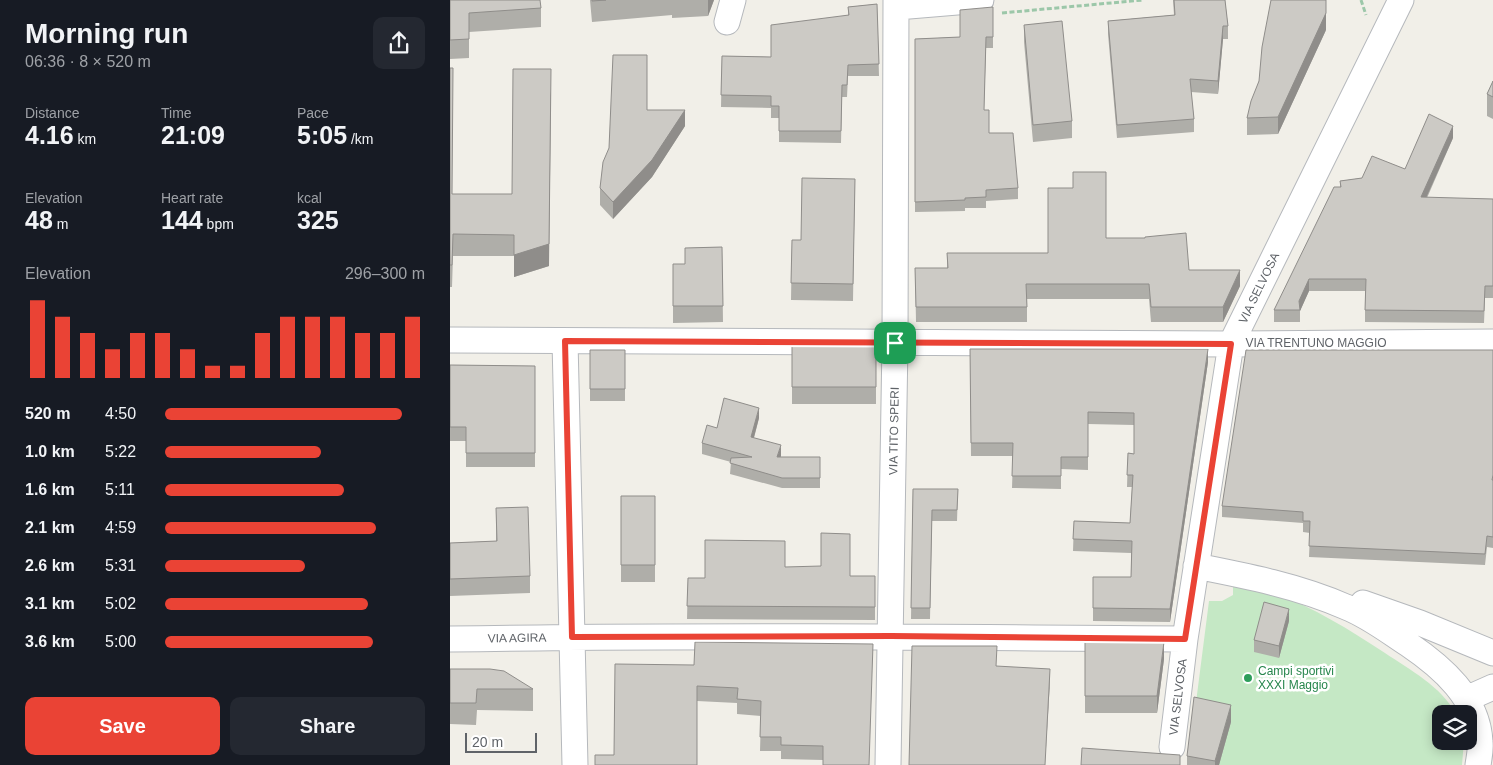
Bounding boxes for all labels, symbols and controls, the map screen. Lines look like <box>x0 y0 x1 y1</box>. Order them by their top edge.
button: share <box>373 17 425 69</box>
text: Morning run <box>25 18 188 49</box>
text: 06:36 · 8 × 520 m <box>25 53 151 70</box>
text: Distance <box>25 105 79 121</box>
text: Time <box>161 105 192 121</box>
text: Pace <box>297 105 329 121</box>
text: 4.16 <box>25 121 74 149</box>
text: 21:09 <box>161 121 225 149</box>
text: 5:05 <box>297 121 347 149</box>
text: km <box>74 131 96 147</box>
text: /km <box>347 131 374 147</box>
text: Elevation <box>25 190 83 206</box>
text: Heart rate <box>161 190 223 206</box>
text: kcal <box>297 190 322 206</box>
text: 48 <box>25 206 53 234</box>
text: 144 <box>161 206 203 234</box>
text: 325 <box>297 206 339 234</box>
text: m <box>53 216 68 232</box>
text: bpm <box>203 216 234 232</box>
street label: VIA SELVOSA <box>1236 250 1282 326</box>
text: Elevation <box>25 265 91 282</box>
text: 296–300 m <box>345 265 425 282</box>
pin <box>874 322 916 364</box>
icon: arrive <box>881 329 909 357</box>
street label: VIA TRENTUNO MAGGIO <box>1245 336 1387 350</box>
street label: VIA TITO SPERI <box>886 387 902 475</box>
text: 520 m <box>25 405 70 422</box>
text: 4:50 <box>105 405 136 422</box>
text: 1.0 km <box>25 443 75 460</box>
text: 5:22 <box>105 443 136 460</box>
text: 1.6 km <box>25 481 75 498</box>
text: 5:11 <box>105 481 135 498</box>
text: 2.1 km <box>25 519 75 536</box>
text: 4:59 <box>105 519 136 536</box>
text: 2.6 km <box>25 557 75 574</box>
text: 5:31 <box>105 557 136 574</box>
text: 3.1 km <box>25 595 75 612</box>
text: 5:02 <box>105 595 136 612</box>
street label: VIA AGIRA <box>488 630 546 646</box>
text: 3.6 km <box>25 633 75 650</box>
text: 5:00 <box>105 633 136 650</box>
street label: VIA SELVOSA <box>1166 658 1190 736</box>
place label: Campi sportivi XXXI Maggio <box>1258 664 1334 692</box>
marker: Campi sportivi XXXI Maggio <box>1242 672 1254 684</box>
button: Save <box>25 697 220 755</box>
button: Share <box>230 697 425 755</box>
map controls <box>1432 705 1477 750</box>
button: layers <box>1432 705 1477 750</box>
scale bar <box>465 730 538 753</box>
text: 20 m <box>472 734 503 750</box>

